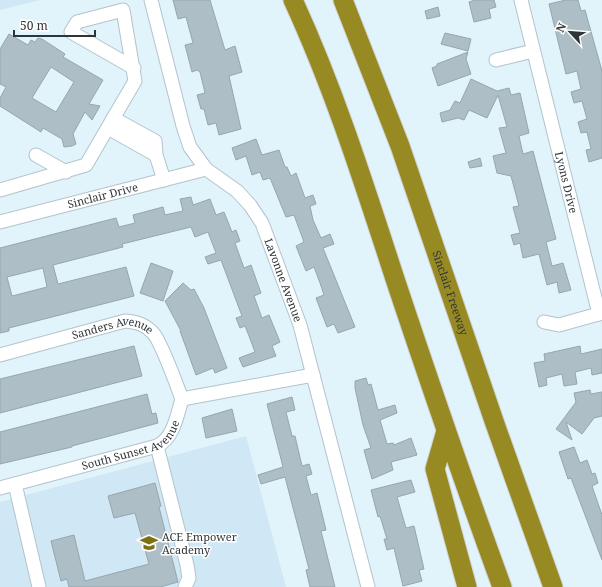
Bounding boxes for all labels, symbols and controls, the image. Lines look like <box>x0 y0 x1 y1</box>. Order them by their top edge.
scale bar <box>14 12 95 38</box>
north arrow <box>550 12 590 52</box>
text: 50 m <box>20 17 48 34</box>
text: N <box>552 20 569 35</box>
street label: Lyons Drive <box>552 150 582 215</box>
street label: Sinclair Drive <box>66 179 139 211</box>
street label: Lavonne Avenue <box>261 236 306 324</box>
street label: Sinclair Freeway <box>429 248 472 338</box>
street label: Sanders Avenue <box>70 313 157 342</box>
street label: South Sunset Avenue <box>80 418 182 473</box>
place label: ACE Empower Academy <box>162 529 238 557</box>
school or university icon: ACE Empower Academy <box>139 533 159 553</box>

